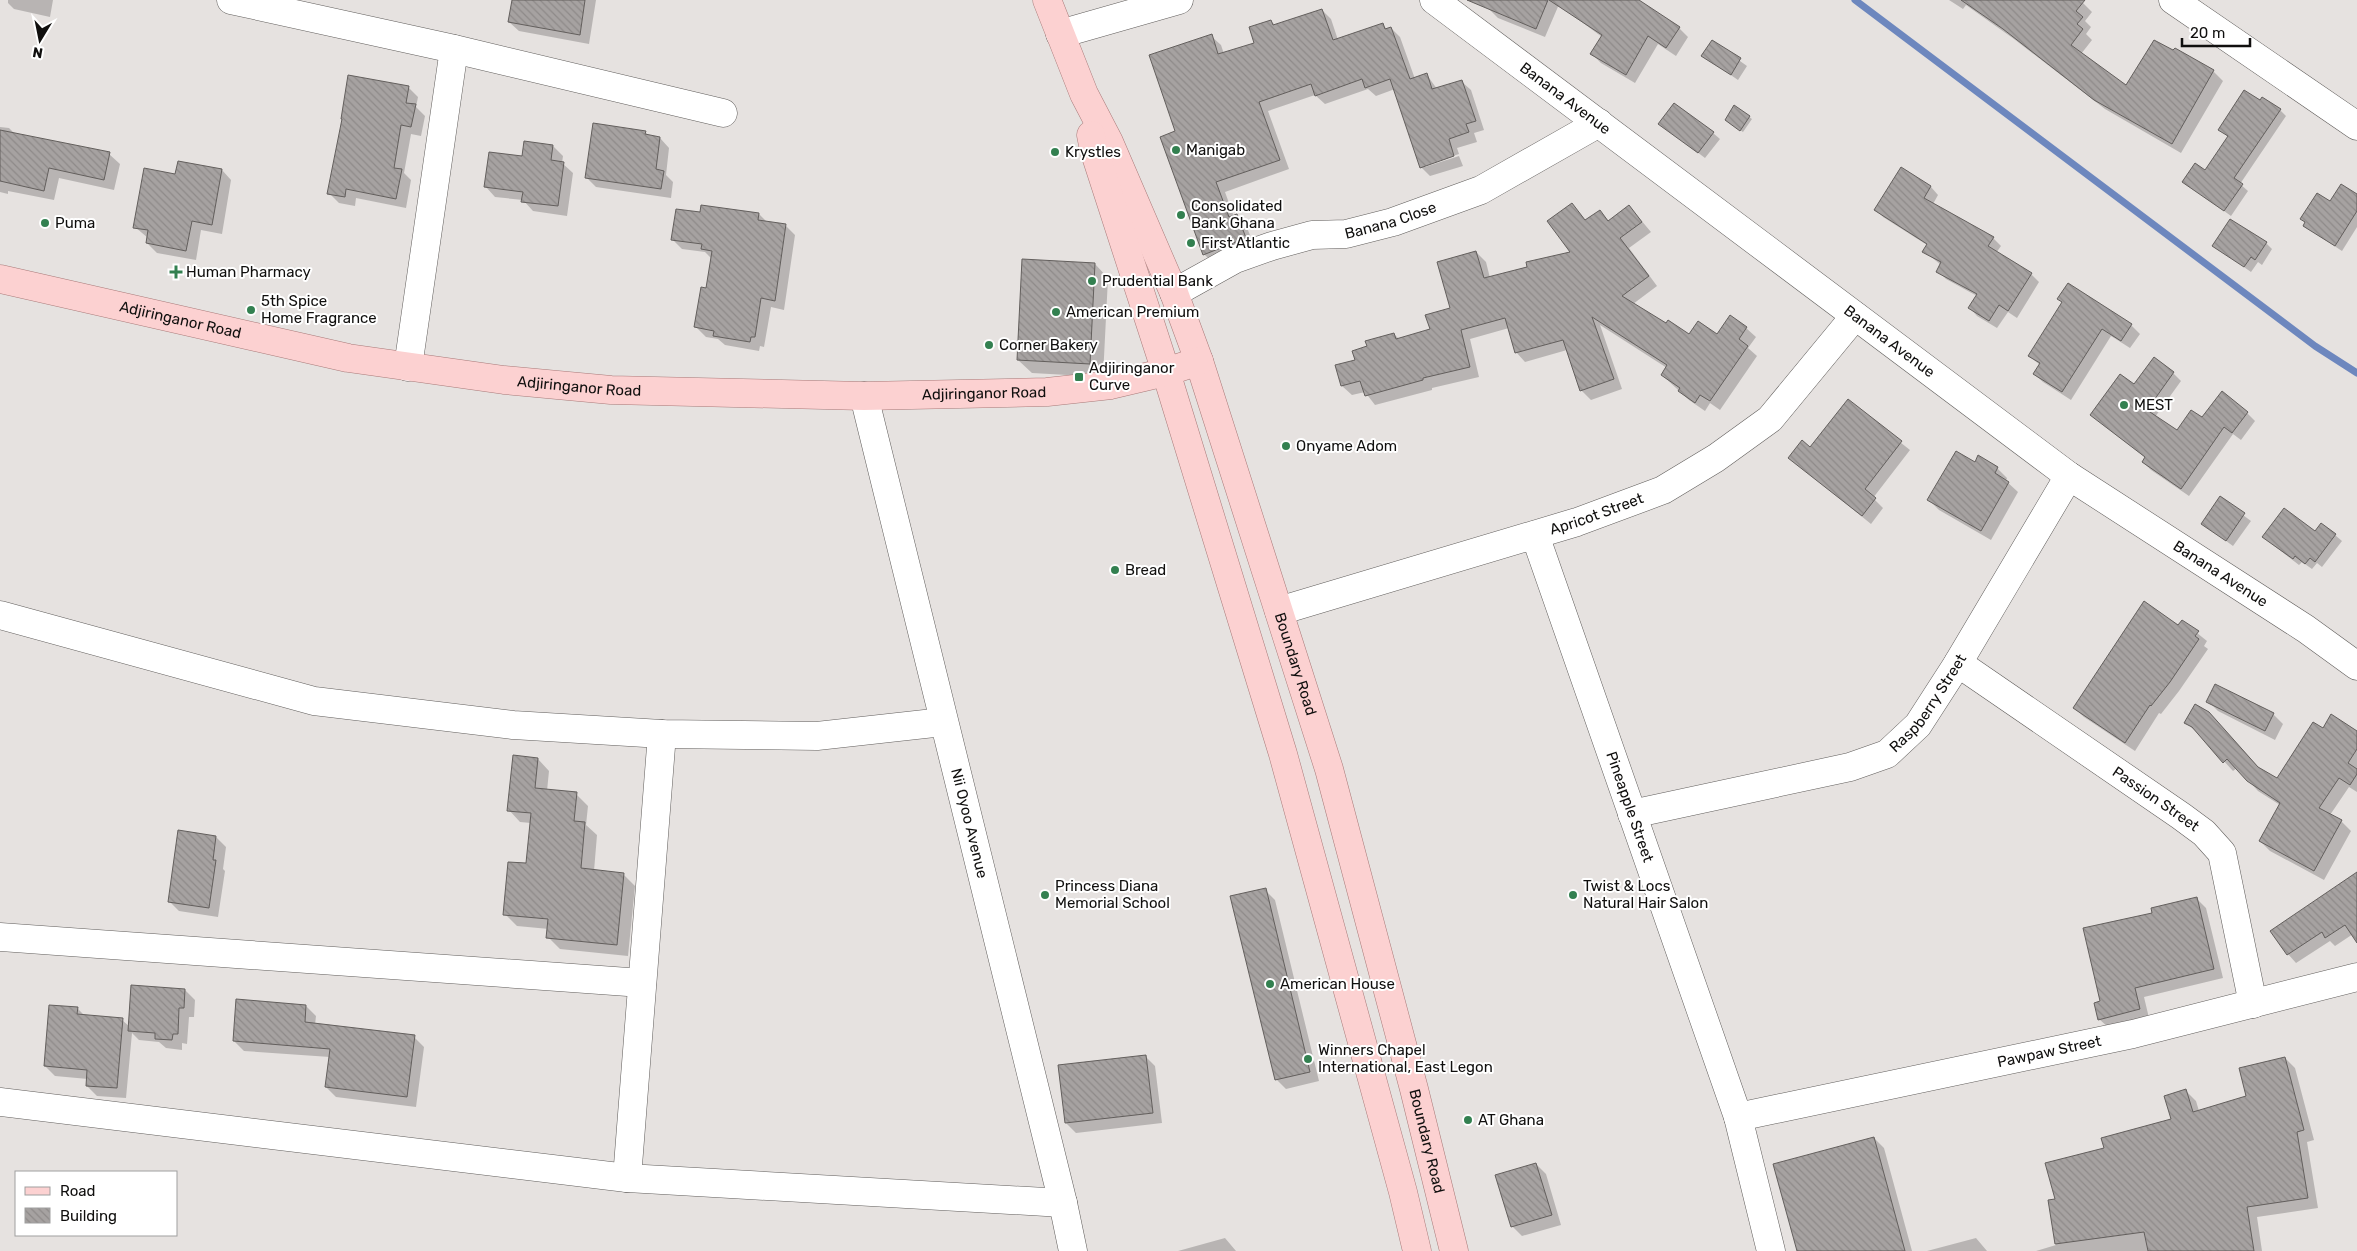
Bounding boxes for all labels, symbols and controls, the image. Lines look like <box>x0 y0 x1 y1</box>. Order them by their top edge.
north arrow <box>15 15 65 65</box>
scale bar <box>2182 15 2250 47</box>
text: 20 m <box>2190 24 2225 42</box>
text: N <box>31 43 44 62</box>
street label: Banana Avenue <box>1516 58 1614 138</box>
place label: Manigab <box>1186 141 1245 159</box>
place label: Krystles <box>1065 143 1121 161</box>
marker: Manigab <box>1170 144 1182 156</box>
marker: Krystles <box>1049 146 1061 158</box>
place label: Consolidated Bank Ghana <box>1191 197 1283 232</box>
street label: Banana Close <box>1343 198 1439 243</box>
marker: Consolidated Bank Ghana <box>1175 209 1187 221</box>
place label: Puma <box>55 214 95 232</box>
marker: Puma <box>39 217 51 229</box>
place label: First Atlantic <box>1201 234 1290 252</box>
marker: First Atlantic <box>1185 237 1197 249</box>
place label: Human Pharmacy <box>186 263 311 281</box>
marker: Human Pharmacy <box>170 266 182 278</box>
place label: Prudential Bank <box>1102 272 1213 290</box>
marker: Prudential Bank <box>1086 275 1098 287</box>
place label: 5th Spice Home Fragrance <box>261 292 377 327</box>
street label: Adjiringanor Road <box>118 297 243 343</box>
street label: Banana Avenue <box>1840 301 1938 381</box>
place label: American Premium <box>1066 303 1199 321</box>
marker: 5th Spice Home Fragrance <box>245 304 257 316</box>
marker: American Premium <box>1050 306 1062 318</box>
place label: Corner Bakery <box>999 336 1098 354</box>
marker: Corner Bakery <box>983 339 995 351</box>
place label: Adjiringanor Curve <box>1089 359 1175 394</box>
marker: Adjiringanor Curve <box>1073 371 1085 383</box>
street label: Adjiringanor Road <box>517 372 642 400</box>
street label: Adjiringanor Road <box>922 383 1046 404</box>
place label: MEST <box>2134 396 2173 414</box>
marker: MEST <box>2118 399 2130 411</box>
place label: Onyame Adom <box>1296 437 1397 455</box>
marker: Onyame Adom <box>1280 440 1292 452</box>
street label: Apricot Street <box>1548 489 1646 539</box>
street label: Banana Avenue <box>2170 537 2271 611</box>
place label: Bread <box>1125 561 1166 579</box>
marker: Bread <box>1109 564 1121 576</box>
street label: Boundary Road <box>1271 610 1320 718</box>
street label: Raspberry Street <box>1886 651 1970 756</box>
street label: Pineapple Street <box>1602 749 1658 865</box>
street label: Passion Street <box>2109 763 2203 835</box>
street label: Nii Oyoo Avenue <box>947 766 992 880</box>
place label: Princess Diana Memorial School <box>1055 877 1170 912</box>
place label: Twist & Locs Natural Hair Salon <box>1583 877 1708 912</box>
marker: Princess Diana Memorial School <box>1039 889 1051 901</box>
marker: Twist & Locs Natural Hair Salon <box>1567 889 1579 901</box>
place label: American House <box>1280 975 1395 993</box>
marker: American House <box>1264 978 1276 990</box>
street label: Pawpaw Street <box>1996 1032 2103 1071</box>
place label: Winners Chapel International, East Legon <box>1318 1041 1493 1076</box>
marker: Winners Chapel International, East Legon <box>1302 1053 1314 1065</box>
street label: Boundary Road <box>1405 1087 1448 1195</box>
place label: AT Ghana <box>1478 1111 1544 1129</box>
marker: AT Ghana <box>1462 1114 1474 1126</box>
legend <box>15 1171 178 1236</box>
text: Road <box>60 1182 96 1200</box>
text: Building <box>60 1207 117 1225</box>

